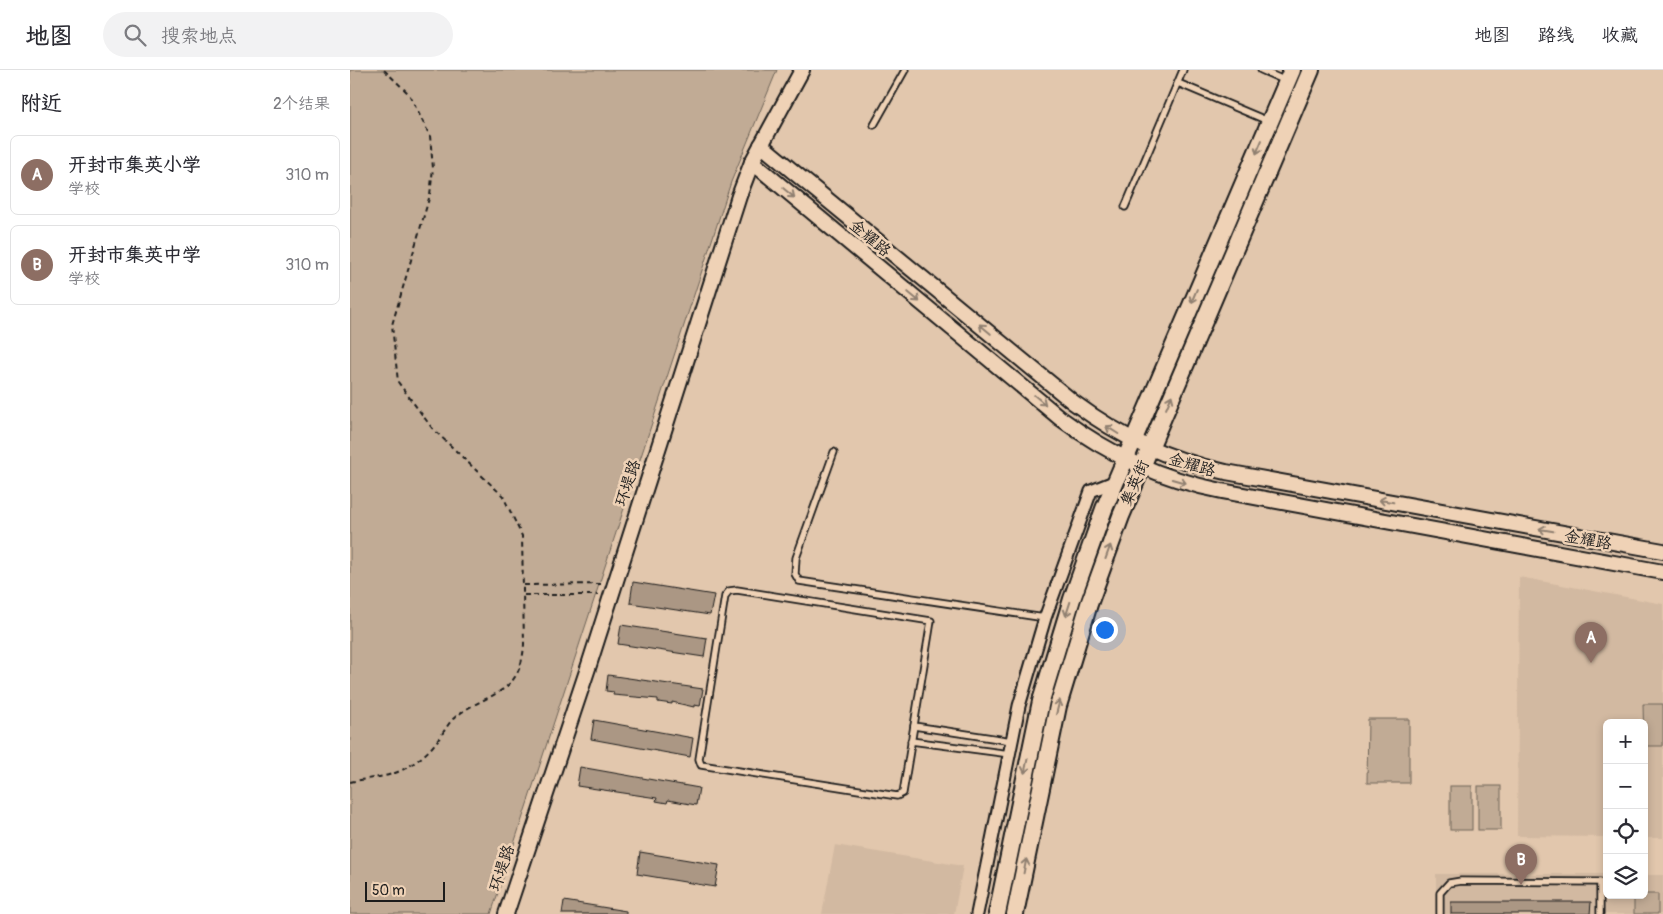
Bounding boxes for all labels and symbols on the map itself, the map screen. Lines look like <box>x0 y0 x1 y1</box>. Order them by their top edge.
one-way arrow <box>1254 139 1263 154</box>
one-way arrow <box>782 188 795 199</box>
street label: 金耀路 <box>845 215 895 261</box>
one-way arrow <box>1189 288 1199 303</box>
one-way arrow <box>908 291 921 302</box>
one-way arrow <box>978 324 991 335</box>
one-way arrow <box>1033 395 1046 406</box>
one-way arrow <box>1165 395 1174 410</box>
one-way arrow <box>1106 424 1120 434</box>
street label: 金耀路 <box>1166 449 1218 481</box>
street label: 环堤路 <box>611 457 645 509</box>
street label: 集英街 <box>1116 457 1154 509</box>
one-way arrow <box>1171 476 1187 486</box>
one-way arrow <box>1379 496 1395 506</box>
one-way arrow <box>1539 525 1555 535</box>
street label: 金耀路 <box>1563 526 1613 554</box>
one-way arrow <box>1104 545 1113 561</box>
one-way arrow <box>1063 601 1073 617</box>
your location <box>1092 617 1118 643</box>
pin: A <box>1575 622 1607 663</box>
one-way arrow <box>1054 700 1063 716</box>
one-way arrow <box>1021 758 1031 774</box>
street label: 环堤路 <box>485 842 519 894</box>
pin: B <box>1505 844 1537 885</box>
one-way arrow <box>1020 859 1030 875</box>
scale bar <box>365 879 445 902</box>

